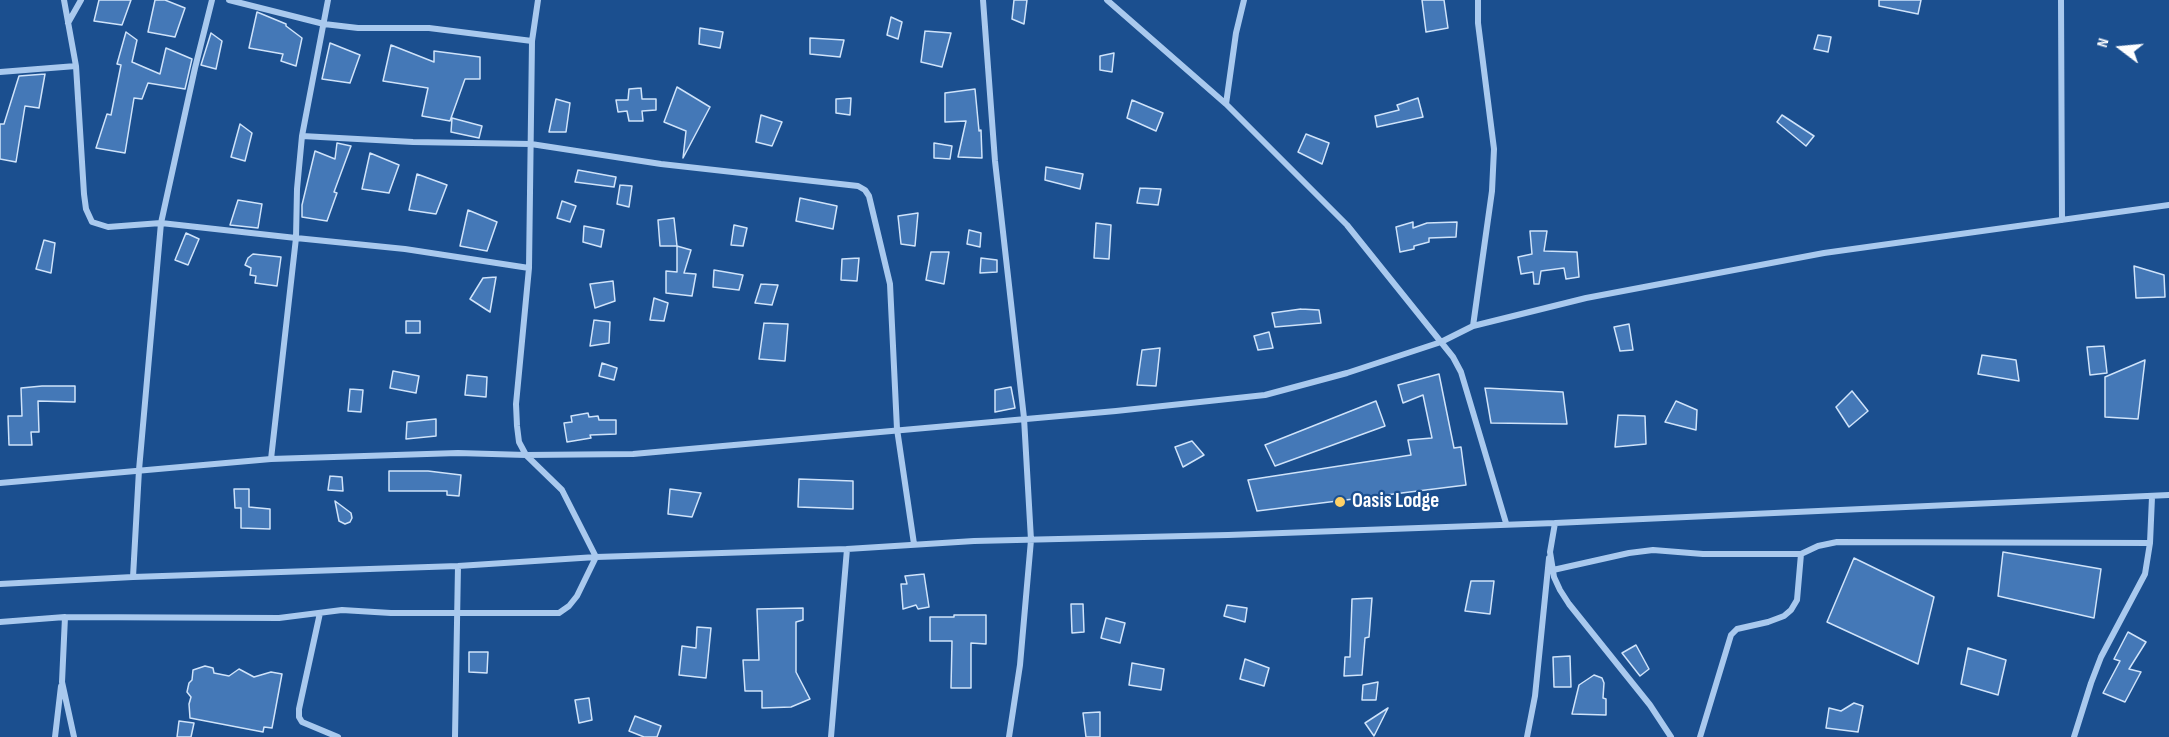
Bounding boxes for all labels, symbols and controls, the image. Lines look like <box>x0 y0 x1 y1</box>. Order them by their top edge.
north arrow <box>2091 18 2151 78</box>
text: N <box>2093 36 2114 50</box>
place label: Oasis Lodge <box>1352 489 1439 515</box>
marker: Oasis Lodge <box>1333 495 1347 509</box>

